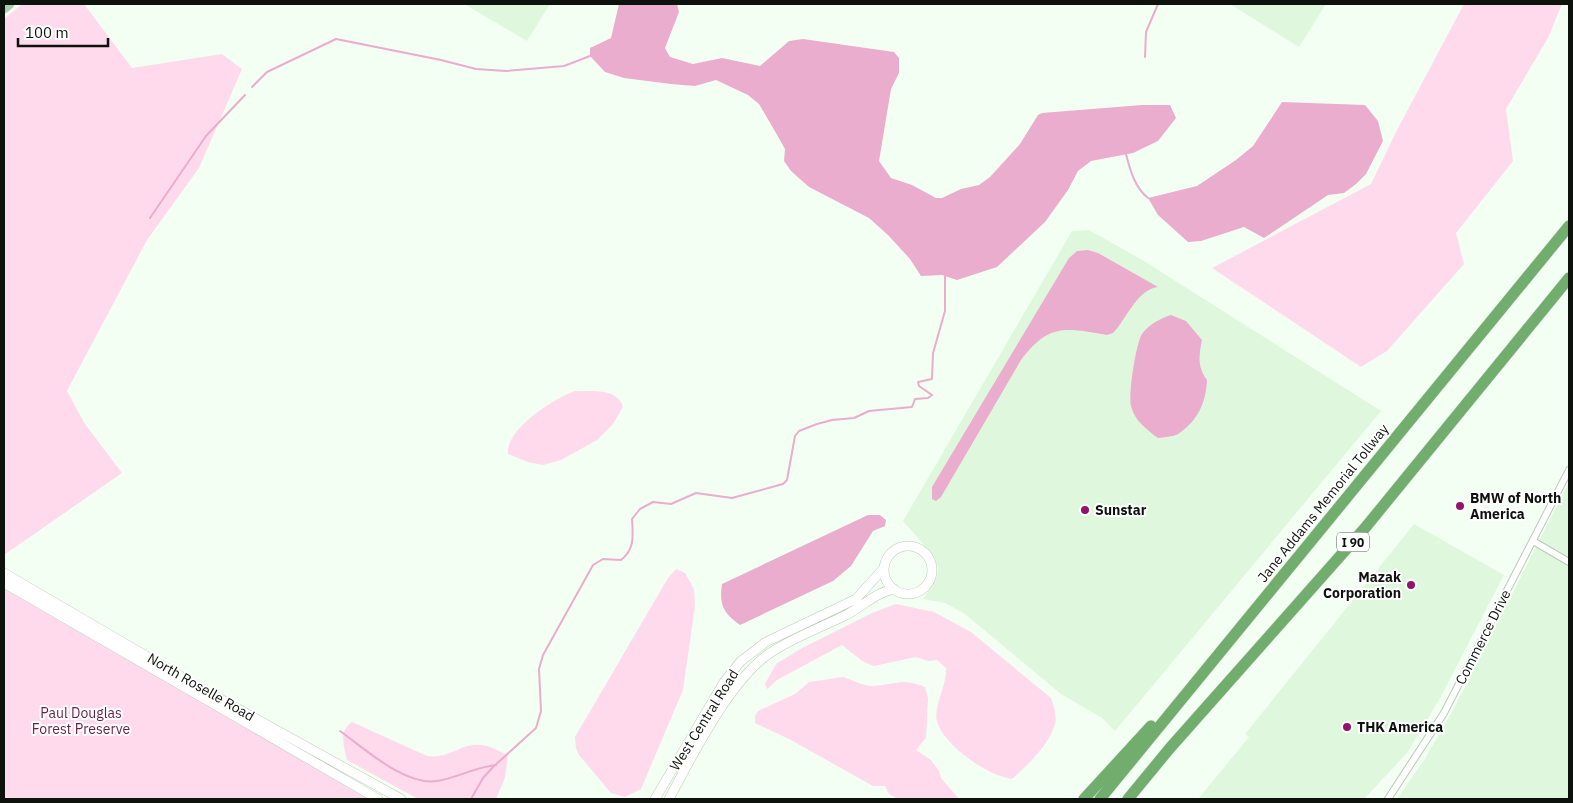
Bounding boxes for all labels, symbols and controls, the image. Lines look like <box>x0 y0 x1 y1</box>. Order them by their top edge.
scale bar <box>18 15 108 47</box>
text: 100 m <box>25 23 69 42</box>
street label: Jane Addams Memorial Tollway <box>1254 420 1392 586</box>
place label: BMW of North America <box>1470 489 1561 523</box>
marker: BMW of North America <box>1454 500 1466 512</box>
place label: Sunstar <box>1095 501 1147 519</box>
marker: Sunstar <box>1079 504 1091 516</box>
road number: I 90 <box>1337 532 1369 552</box>
place label: Mazak Corporation <box>1323 568 1402 602</box>
marker: Mazak Corporation <box>1405 579 1417 591</box>
street label: Commerce Drive <box>1451 586 1515 688</box>
street label: North Roselle Road <box>144 649 258 725</box>
street label: West Central Road <box>666 666 742 774</box>
park label: Paul Douglas Forest Preserve <box>32 704 130 738</box>
place label: THK America <box>1357 718 1443 736</box>
marker: THK America <box>1341 721 1353 733</box>

